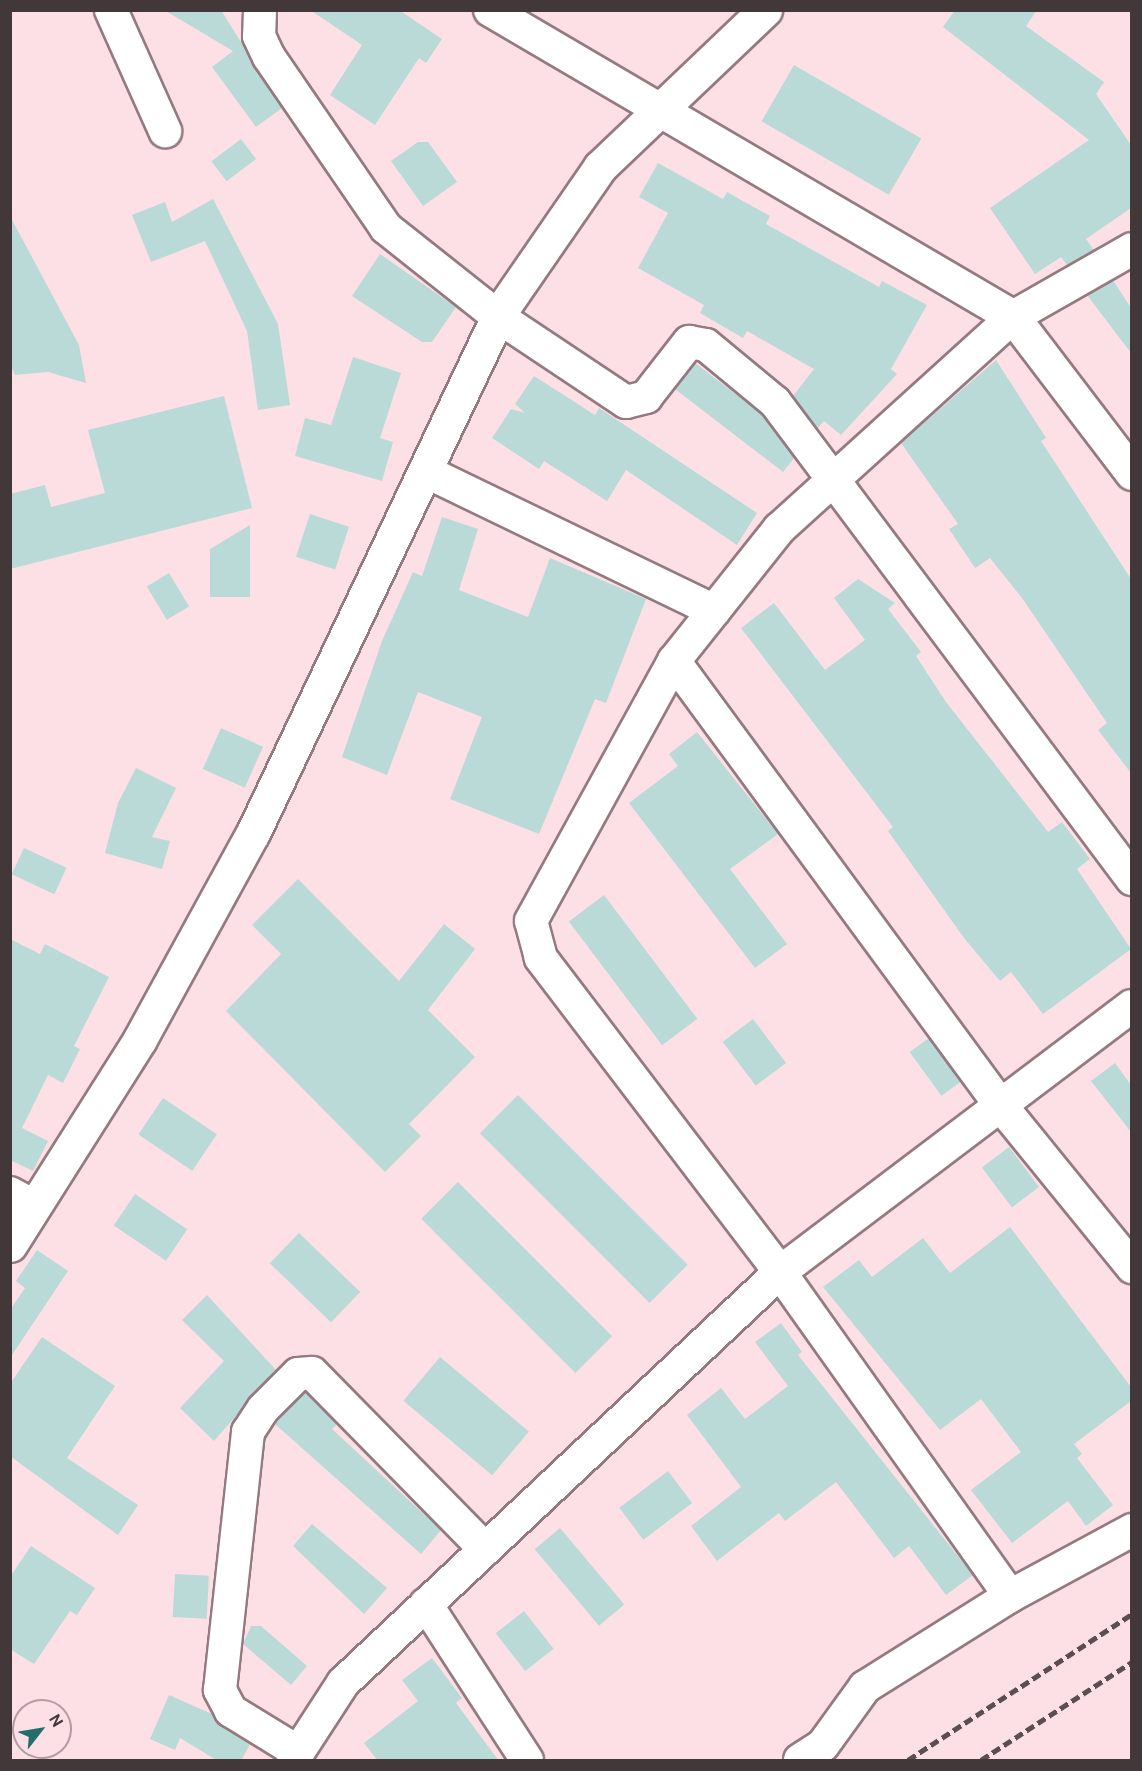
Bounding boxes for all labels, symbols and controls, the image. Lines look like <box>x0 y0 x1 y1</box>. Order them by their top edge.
north arrow <box>12 1699 72 1759</box>
text: N <box>45 1711 67 1730</box>

